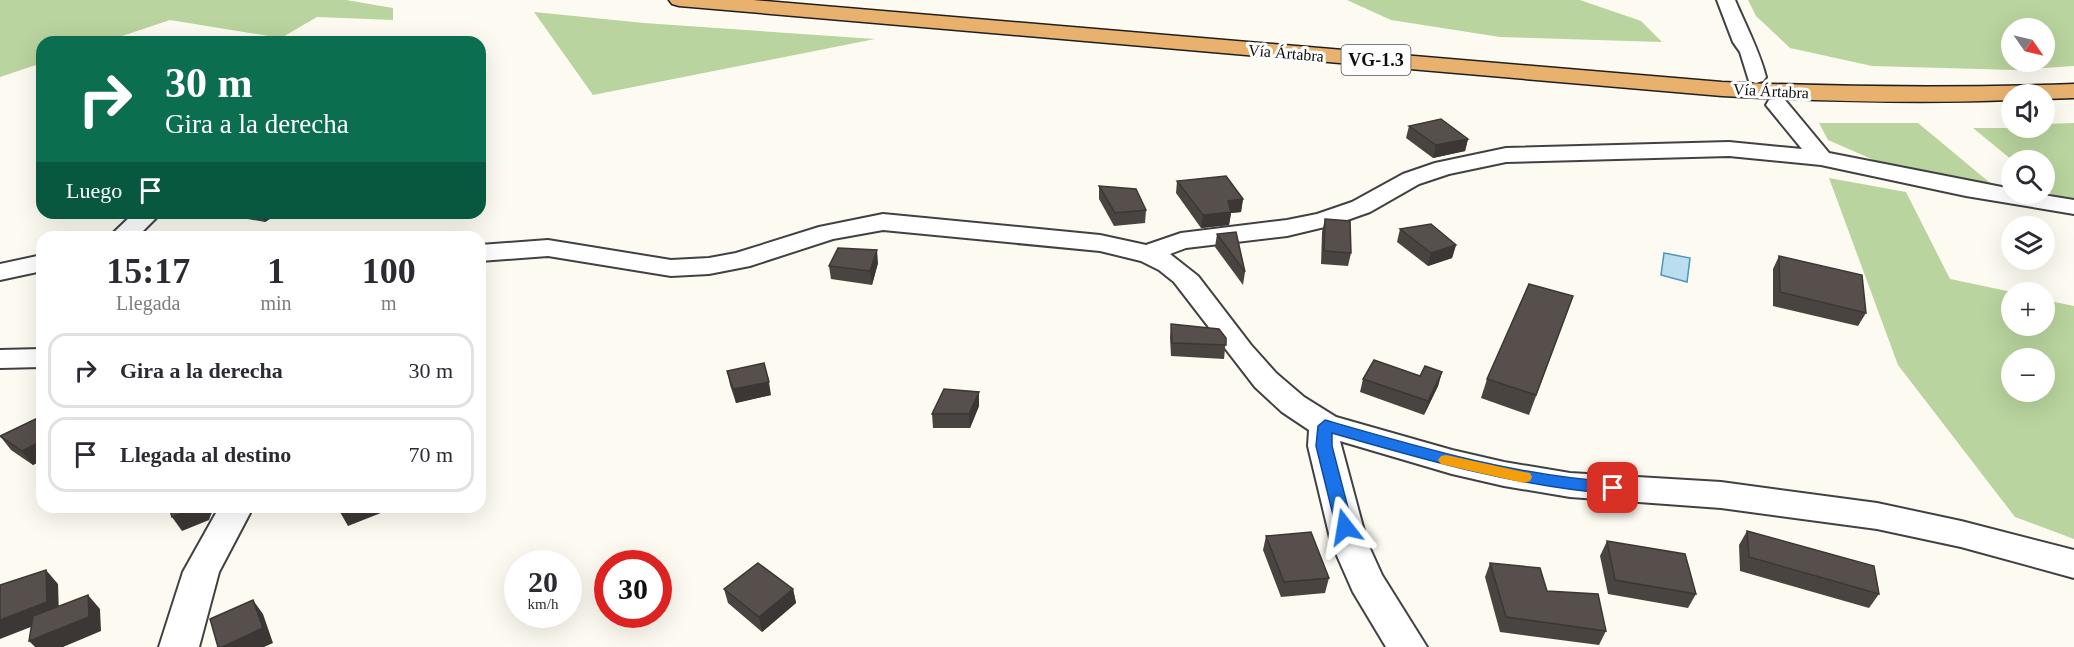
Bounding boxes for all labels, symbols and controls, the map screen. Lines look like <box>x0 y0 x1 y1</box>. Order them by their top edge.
north arrow <box>2001 18 2055 72</box>
map controls <box>2001 18 2055 402</box>
street label: Vía Ártabra <box>1247 40 1325 65</box>
road number: VG-1.3 <box>1342 45 1410 75</box>
icon: right <box>66 60 144 138</box>
text: 30 m <box>165 60 253 106</box>
street label: Vía Ártabra <box>1733 80 1809 101</box>
button: sound <box>2001 84 2055 138</box>
text: Gira a la derecha <box>165 109 349 139</box>
button: search <box>2001 150 2055 204</box>
icon: arrive <box>134 174 167 207</box>
text: Luego <box>66 178 122 203</box>
button: layers <box>2001 216 2055 270</box>
text: 15:17 <box>106 251 190 291</box>
text: 1 <box>267 251 285 291</box>
text: 100 <box>362 251 416 291</box>
button: + <box>2001 282 2055 336</box>
text: Llegada <box>116 292 180 314</box>
text: min <box>260 292 292 314</box>
text: m <box>381 292 397 314</box>
button: − <box>2001 348 2055 402</box>
icon: right <box>69 354 102 387</box>
text: Gira a la derecha <box>120 358 283 383</box>
text: 30 m <box>408 358 453 383</box>
icon: arrive <box>69 438 102 471</box>
text: Llegada al destino <box>120 442 291 467</box>
text: 70 m <box>408 442 453 467</box>
pin <box>1587 462 1638 513</box>
icon: arrive <box>1596 471 1629 504</box>
position arrow <box>1313 495 1377 559</box>
speed limit sign: 30 <box>594 550 672 628</box>
text: 20 <box>528 565 558 598</box>
text: km/h <box>528 596 558 612</box>

